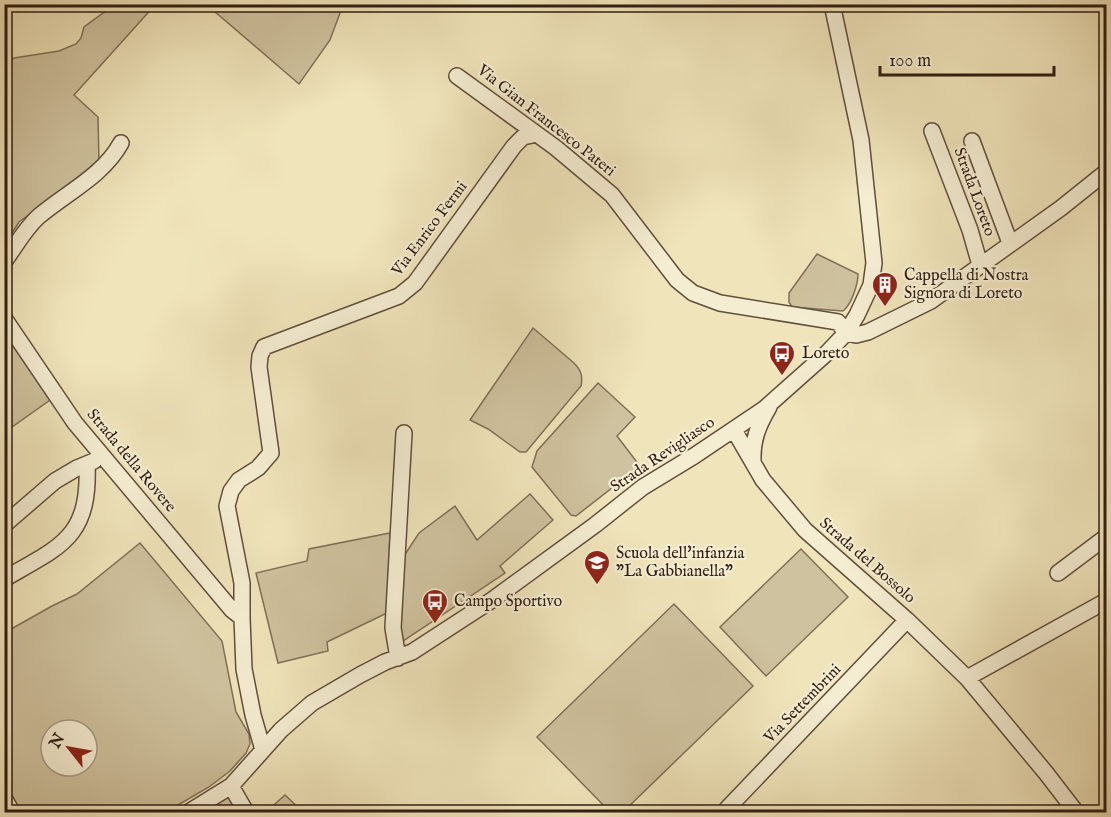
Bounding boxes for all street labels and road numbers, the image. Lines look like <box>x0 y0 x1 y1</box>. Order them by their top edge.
street label: Via Gian Francesco Pateri <box>472 60 619 181</box>
street label: Strada Loreto <box>949 145 999 239</box>
street label: Via Enrico Fermi <box>387 178 472 281</box>
street label: Strada della Rovere <box>82 405 180 517</box>
street label: Strada Revigliasco <box>607 412 719 497</box>
street label: Strada del Bossolo <box>815 514 920 609</box>
street label: Via Settembrini <box>759 660 846 749</box>

